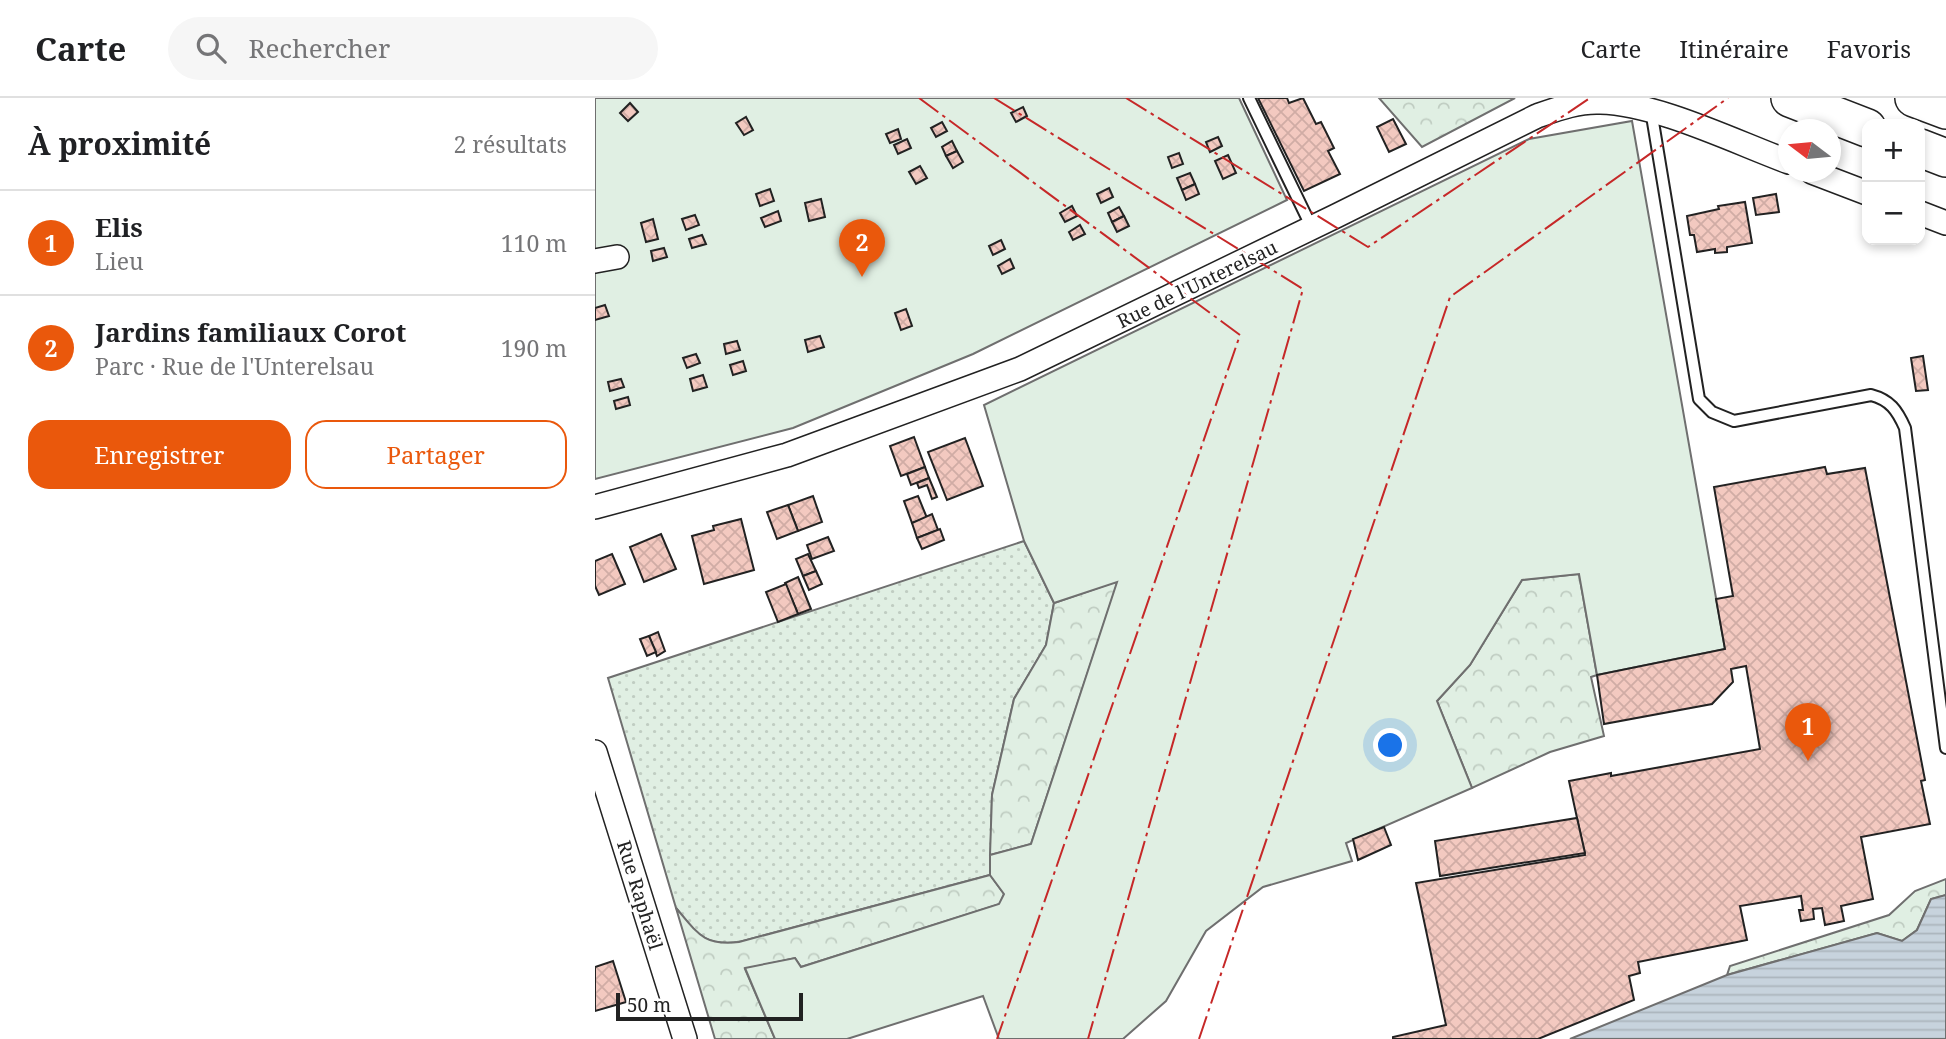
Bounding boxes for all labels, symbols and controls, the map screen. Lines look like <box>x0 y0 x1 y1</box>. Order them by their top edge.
search box <box>168 17 658 80</box>
text: Carte <box>35 26 126 71</box>
icon: search <box>192 29 230 67</box>
text: Rechercher <box>248 30 390 66</box>
text: Carte <box>1580 32 1641 65</box>
text: Itinéraire <box>1679 32 1789 65</box>
text: Favoris <box>1827 32 1911 65</box>
north arrow <box>1778 119 1841 182</box>
map controls <box>1862 119 1925 245</box>
button: + <box>1862 119 1925 182</box>
text: À proximité <box>28 123 211 164</box>
text: 2 résultats <box>453 128 567 160</box>
button: − <box>1862 182 1925 245</box>
text: Elis <box>95 209 143 245</box>
pin: 2 <box>839 219 885 277</box>
text: 1 <box>45 227 58 259</box>
text: 110 m <box>501 227 567 259</box>
street label: Rue de l'Unterelsau <box>1112 234 1282 334</box>
text: Lieu <box>95 245 144 277</box>
text: Jardins familiaux Corot <box>95 314 406 350</box>
text: 2 <box>45 332 58 364</box>
text: 190 m <box>501 332 567 364</box>
text: Parc · Rue de l'Unterelsau <box>95 350 374 382</box>
button: Enregistrer <box>28 420 291 489</box>
button: Partager <box>305 420 567 489</box>
pin: 1 <box>1785 703 1831 761</box>
your location <box>1373 728 1407 762</box>
street label: Rue Raphaël <box>611 837 669 953</box>
scale bar <box>616 990 803 1022</box>
text: 50 m <box>627 992 671 1018</box>

